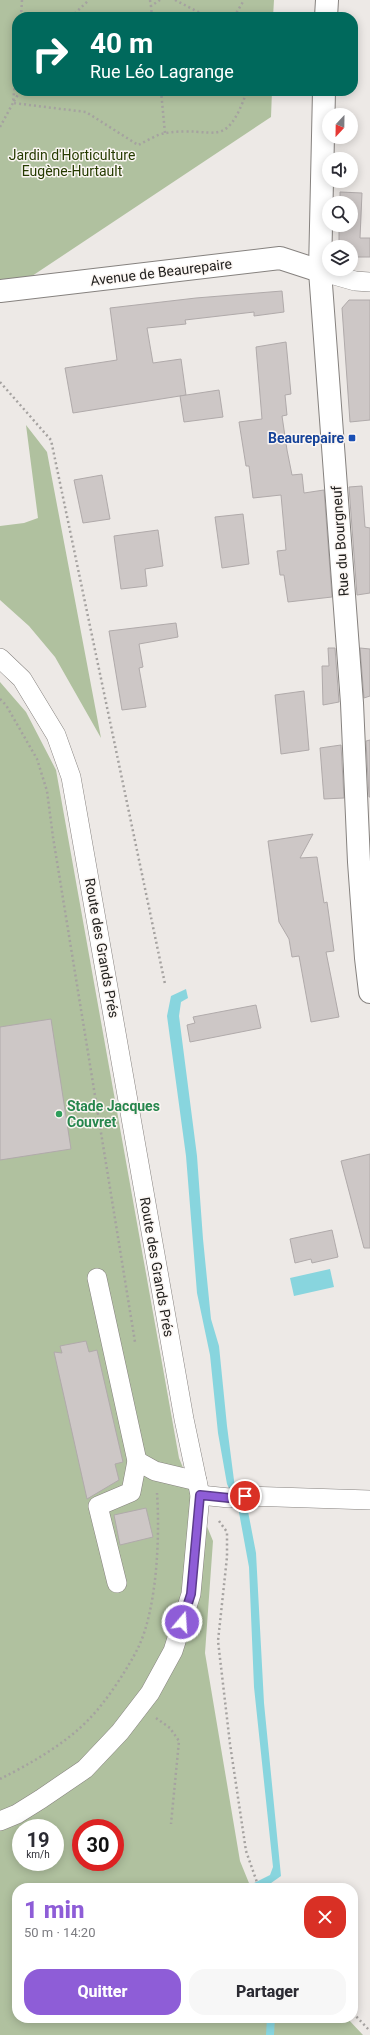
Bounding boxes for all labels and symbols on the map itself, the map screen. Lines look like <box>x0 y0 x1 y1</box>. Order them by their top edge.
north arrow <box>322 108 358 144</box>
park label: Jardin d'Horticulture Eugène-Hurtault <box>9 147 135 179</box>
street label: Avenue de Beaurepaire <box>89 255 233 289</box>
place label: Beaurepaire <box>268 430 344 446</box>
marker: Beaurepaire <box>347 433 357 443</box>
street label: Rue du Bourgneuf <box>328 485 352 597</box>
street label: Route des Grands Prés <box>82 877 122 1019</box>
place label: Stade Jacques Couvret <box>67 1098 160 1130</box>
marker: Stade Jacques Couvret <box>54 1109 64 1119</box>
street label: Route des Grands Prés <box>137 1196 177 1338</box>
pin <box>228 1479 262 1513</box>
position arrow <box>161 1601 203 1643</box>
speed limit sign: 30 <box>72 1819 124 1871</box>

